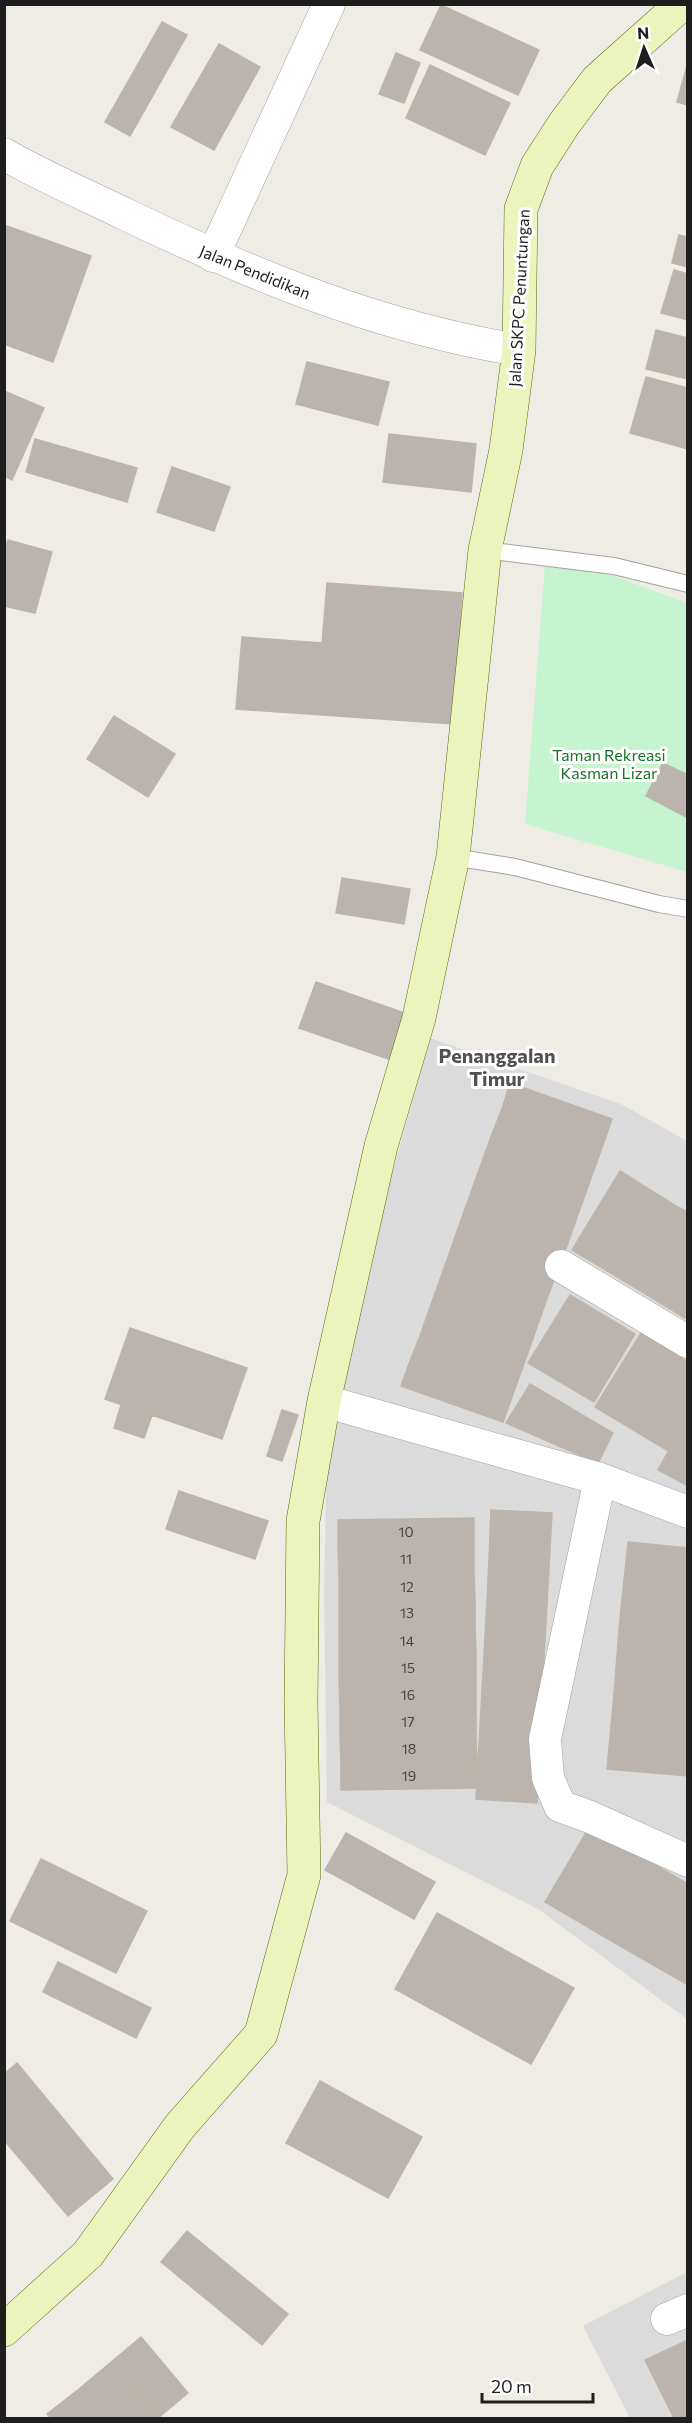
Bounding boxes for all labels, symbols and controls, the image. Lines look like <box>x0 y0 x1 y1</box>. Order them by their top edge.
north arrow <box>614 18 674 78</box>
text: N <box>637 23 650 42</box>
street label: Jalan SKPC Penuntungan <box>504 209 533 387</box>
street label: Jalan Pendidikan <box>197 241 313 302</box>
park label: Taman Rekreasi Kasman Lizar <box>552 745 666 782</box>
district label: Penanggalan Timur <box>439 1043 555 1090</box>
house number: 10 <box>398 1523 414 1540</box>
house number: 11 <box>400 1550 412 1567</box>
house number: 12 <box>400 1578 414 1595</box>
house number: 13 <box>400 1604 414 1621</box>
house number: 14 <box>400 1632 415 1649</box>
house number: 15 <box>401 1659 415 1676</box>
house number: 16 <box>401 1686 415 1703</box>
house number: 17 <box>401 1713 415 1730</box>
house number: 18 <box>402 1740 416 1757</box>
house number: 19 <box>402 1767 416 1784</box>
scale bar <box>482 2366 593 2404</box>
text: 20 m <box>491 2375 532 2397</box>

